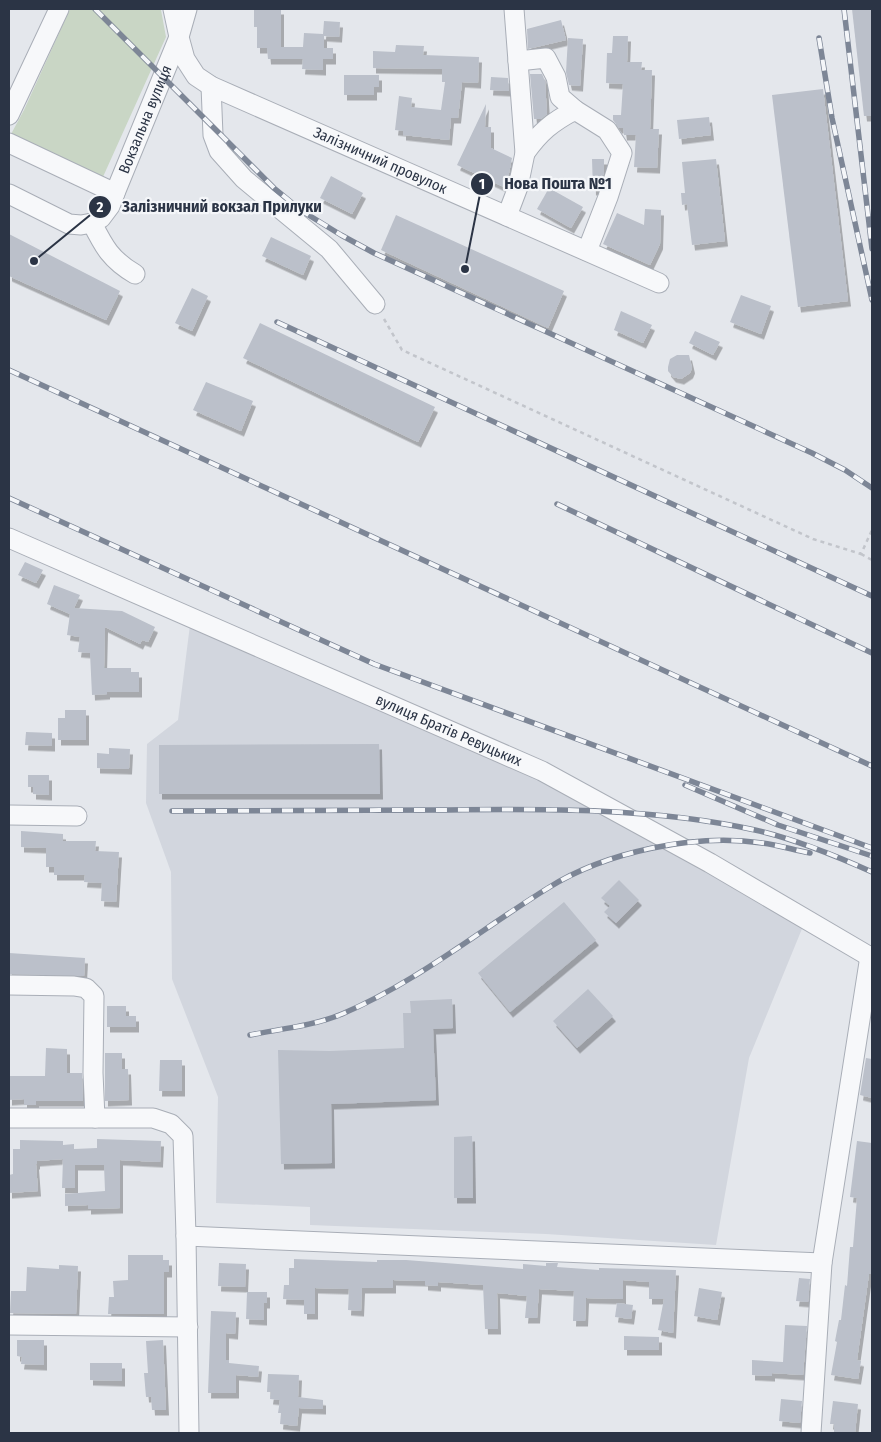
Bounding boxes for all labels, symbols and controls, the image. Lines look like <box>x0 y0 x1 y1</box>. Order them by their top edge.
street label: Вокзальна вулиця <box>115 63 175 176</box>
street label: Залізничний провулок <box>311 123 450 198</box>
callout: Нова Пошта №1 <box>470 168 622 199</box>
text: Нова Пошта №1 <box>504 174 612 193</box>
text: 1 <box>479 175 485 193</box>
callout: Залізничний вокзал Прилуки <box>87 191 332 222</box>
text: Залізничний вокзал Прилуки <box>121 197 322 216</box>
text: 2 <box>96 198 104 216</box>
street label: вулиця Братів Ревуцьких <box>373 690 525 770</box>

